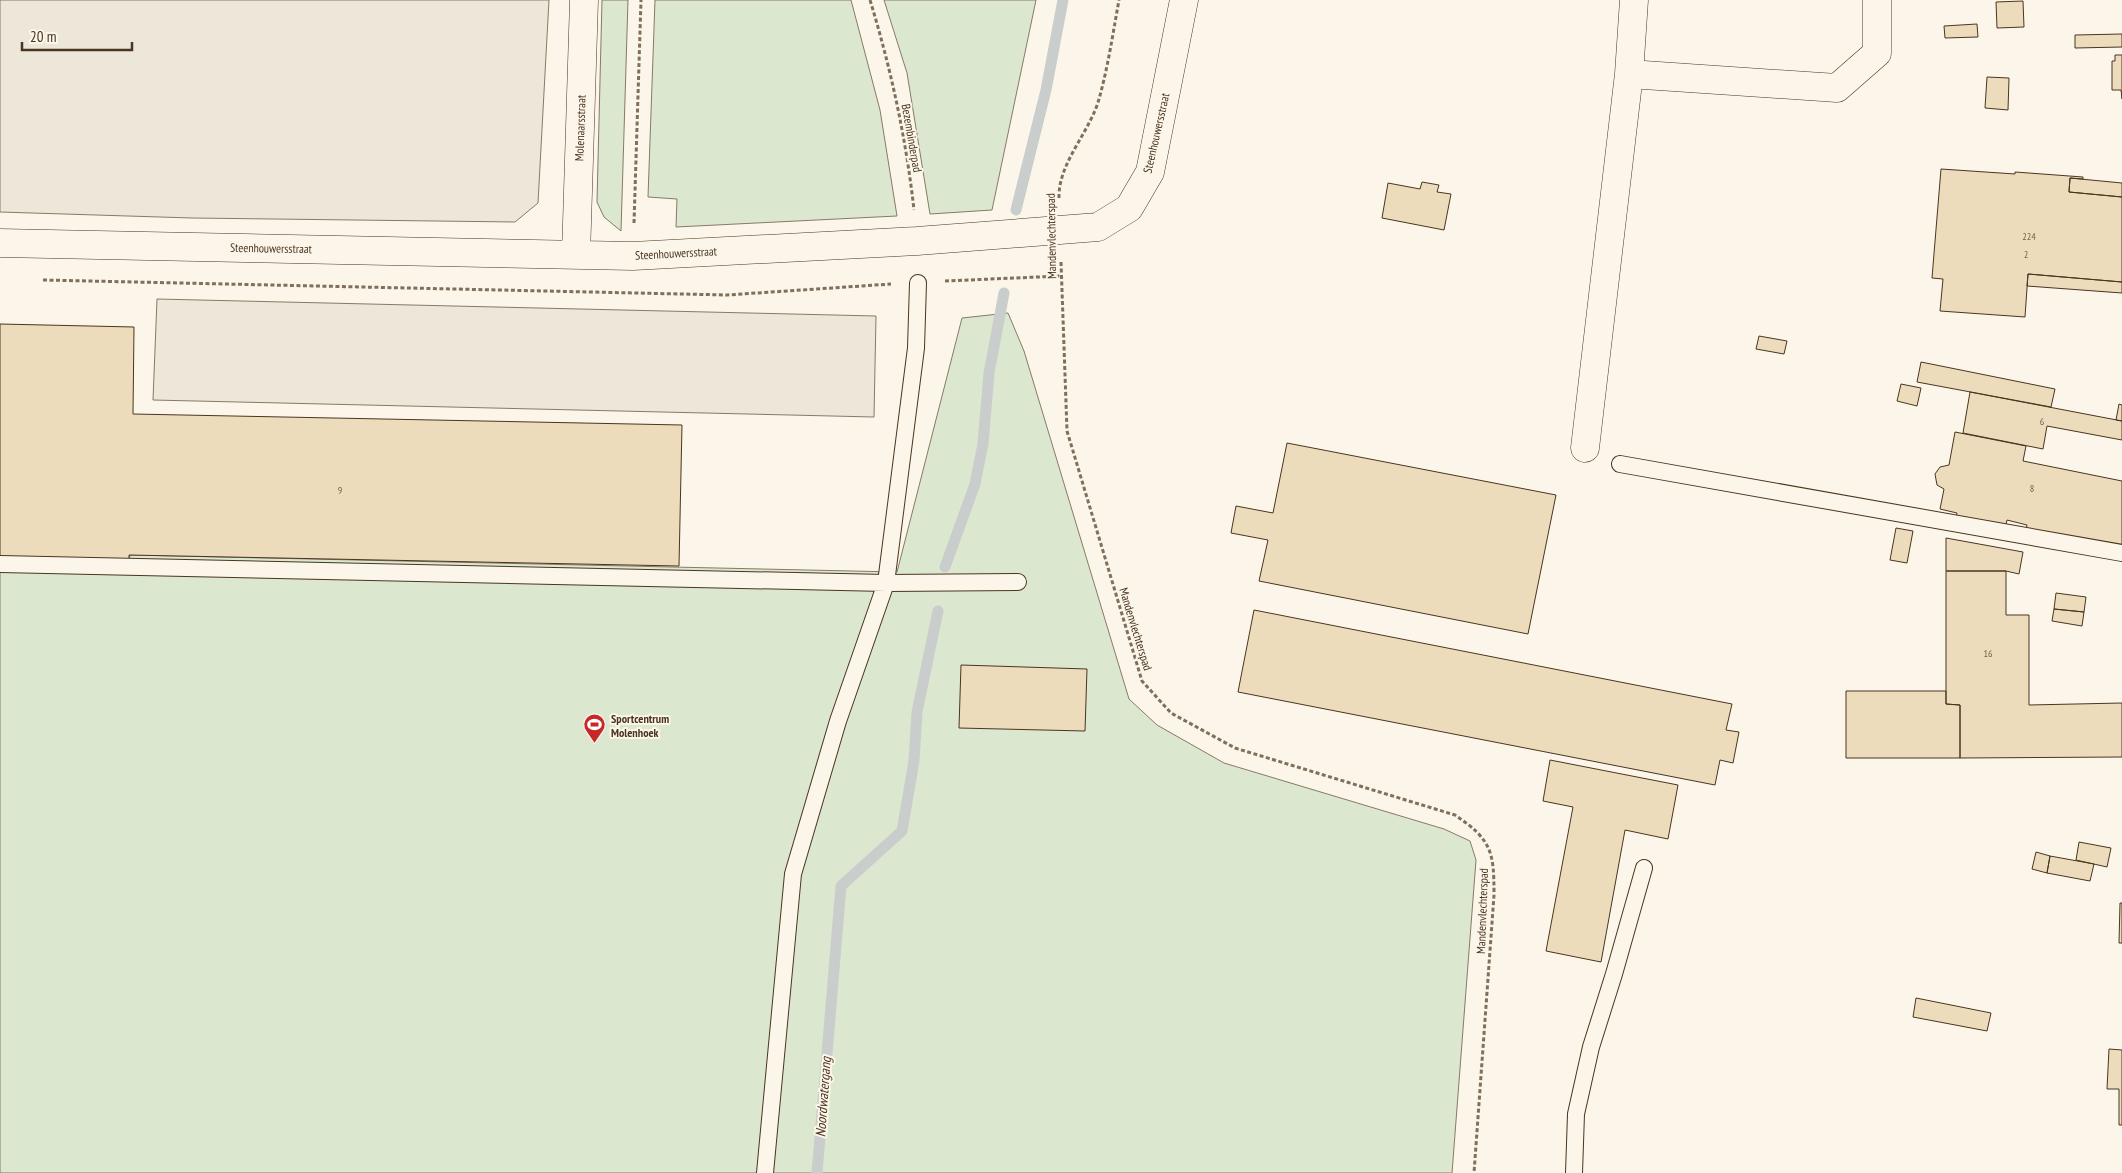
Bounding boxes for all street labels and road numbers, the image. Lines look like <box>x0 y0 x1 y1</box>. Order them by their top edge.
street label: Steenhouwersstraat <box>1139 91 1173 175</box>
street label: Molenaarsstraat <box>571 94 589 161</box>
street label: Bezembinderpad <box>899 103 925 173</box>
street label: Mandenvlechterspad <box>1043 193 1059 279</box>
street label: Steenhouwersstraat <box>230 240 313 256</box>
street label: Steenhouwersstraat <box>635 243 718 263</box>
street label: Mandenvlechterspad <box>1116 586 1156 672</box>
street label: Mandenvlechterspad <box>1473 868 1491 954</box>

